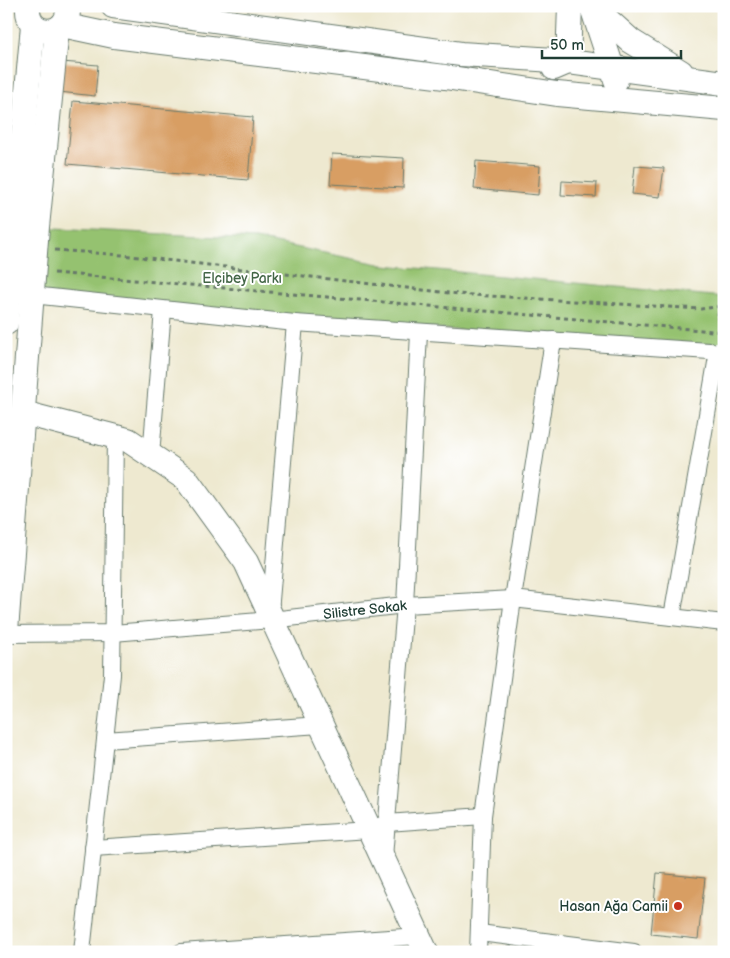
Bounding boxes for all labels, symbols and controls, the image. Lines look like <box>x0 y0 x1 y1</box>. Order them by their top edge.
scale bar <box>542 28 681 60</box>
text: 50 m <box>550 36 584 55</box>
park label: Elçibey Parkı <box>202 270 282 287</box>
street label: Silistre Sokak <box>322 596 408 623</box>
place label: Hasan Ağa Camii <box>559 898 668 915</box>
marker: Hasan Ağa Camii <box>672 900 684 912</box>

